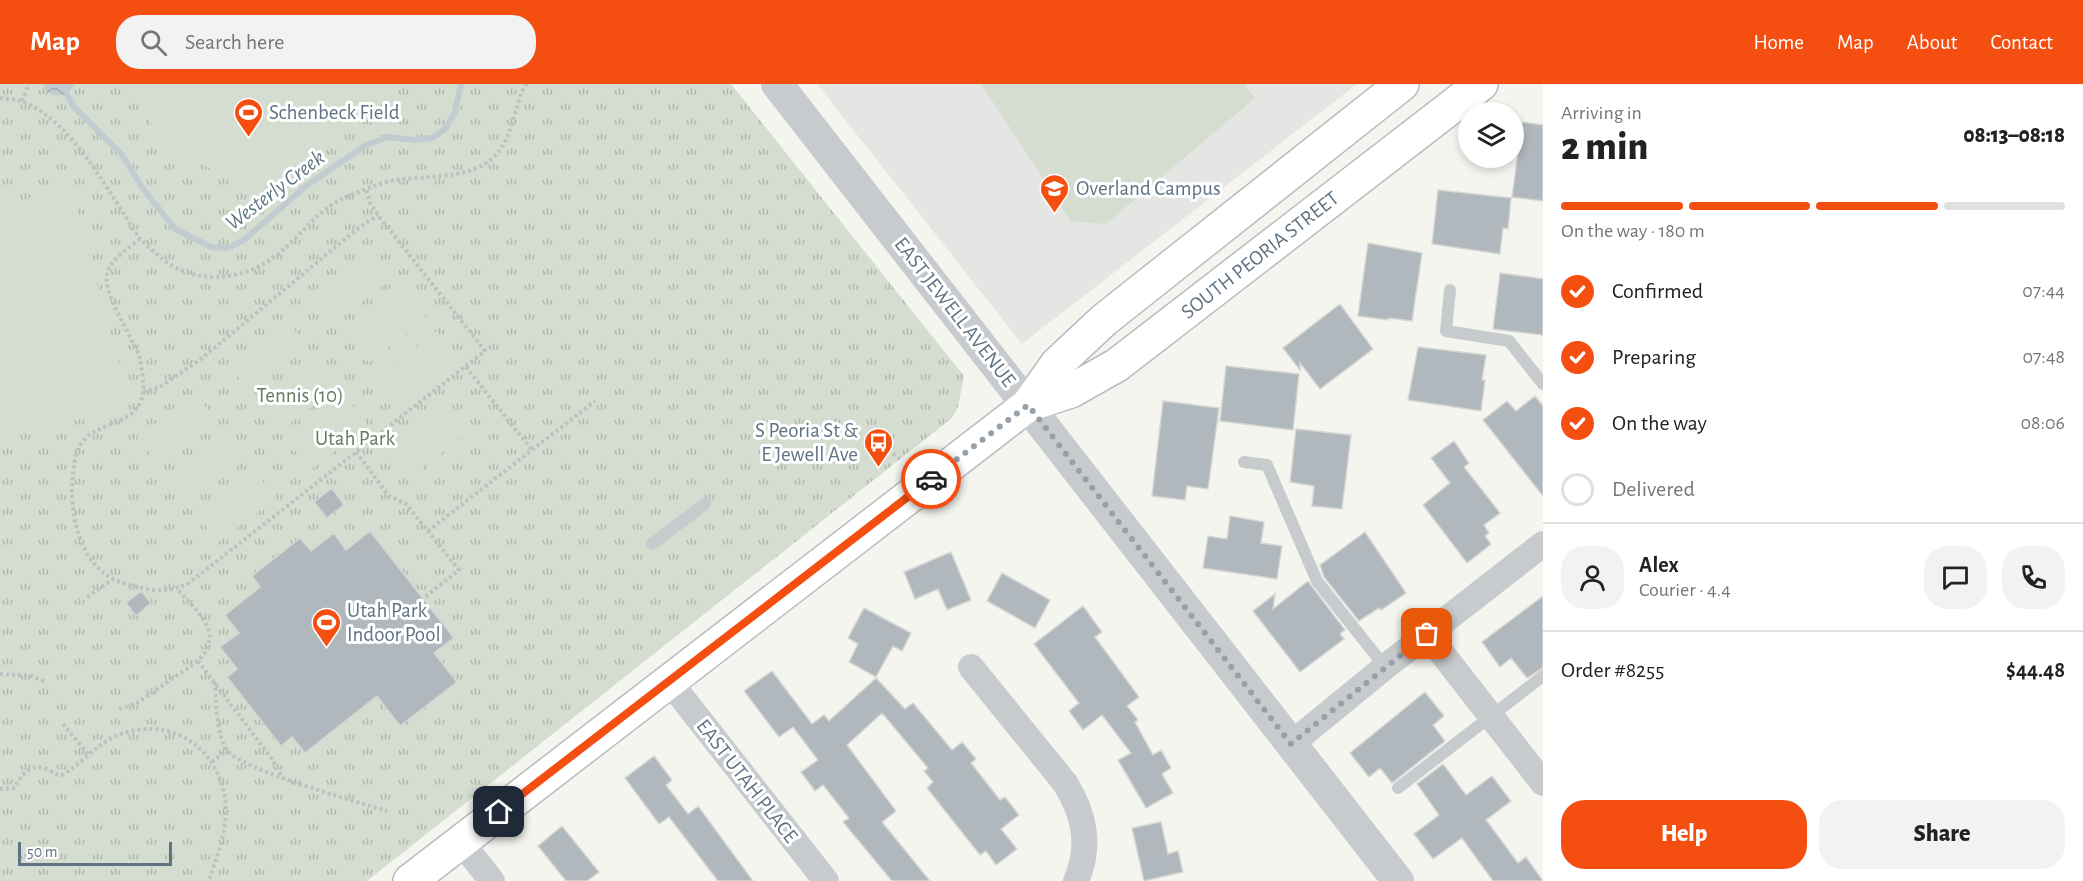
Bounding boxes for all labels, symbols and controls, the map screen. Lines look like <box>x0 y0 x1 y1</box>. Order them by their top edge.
search box <box>116 15 536 69</box>
icon: search <box>137 26 170 59</box>
text: Map <box>30 28 80 56</box>
text: Search here <box>185 31 284 53</box>
text: Home <box>1753 32 1804 53</box>
text: Map <box>1837 32 1874 53</box>
text: About <box>1907 32 1957 53</box>
text: Contact <box>1990 32 2053 53</box>
sports icon: Schenbeck Field <box>232 96 264 138</box>
place label: Schenbeck Field <box>269 102 400 123</box>
map controls <box>1458 102 1524 168</box>
button: layers <box>1458 102 1524 168</box>
text: Arriving in <box>1561 103 1642 123</box>
text: 08:13–08:18 <box>1963 124 2065 146</box>
text: 2 min <box>1561 128 1648 167</box>
water label: Westerly Creek <box>221 146 329 234</box>
school or university icon: Overland Campus <box>1039 172 1071 214</box>
place label: Overland Campus <box>1076 178 1221 199</box>
street label: SOUTH PEORIA STREET <box>1177 187 1343 323</box>
text: On the way · 180 m <box>1561 221 1705 241</box>
street label: EAST JEWELL AVENUE <box>890 233 1020 391</box>
icon: check <box>1561 275 1594 308</box>
text: Confirmed <box>1612 280 1703 302</box>
text: 07:44 <box>2022 281 2065 301</box>
icon: check <box>1561 341 1594 374</box>
text: Preparing <box>1612 346 1696 368</box>
text: 07:48 <box>2022 347 2065 367</box>
park label: Tennis (10) <box>256 385 344 406</box>
icon: check <box>1561 407 1594 440</box>
text: On the way <box>1612 412 1707 434</box>
text: 08:06 <box>2020 413 2065 433</box>
place label: S Peoria St & E Jewell Ave <box>755 420 858 465</box>
bus stop icon: S Peoria St & E Jewell Ave <box>863 426 895 468</box>
park label: Utah Park <box>315 428 396 449</box>
courier <box>901 449 961 509</box>
icon: car <box>915 463 948 496</box>
text: Delivered <box>1612 478 1695 500</box>
button: person <box>1561 546 1624 609</box>
button: chat <box>1924 546 1987 609</box>
button: phone <box>2002 546 2065 609</box>
text: Alex <box>1639 554 1679 576</box>
text: Courier · 4.4 <box>1639 580 1731 600</box>
place label: Utah Park Indoor Pool <box>347 600 441 645</box>
sports icon: Utah Park Indoor Pool <box>310 606 342 648</box>
pin <box>1401 608 1452 659</box>
icon: bag <box>1410 617 1443 650</box>
text: Order #8255 <box>1561 659 1665 681</box>
text: $44.48 <box>2006 659 2065 681</box>
street label: EAST UTAH PLACE <box>692 715 802 847</box>
pin <box>473 786 524 837</box>
icon: home <box>482 795 515 828</box>
button: Help <box>1561 800 1807 869</box>
button: Share <box>1819 800 2065 869</box>
scale bar <box>18 839 172 866</box>
text: 50 m <box>27 844 58 860</box>

